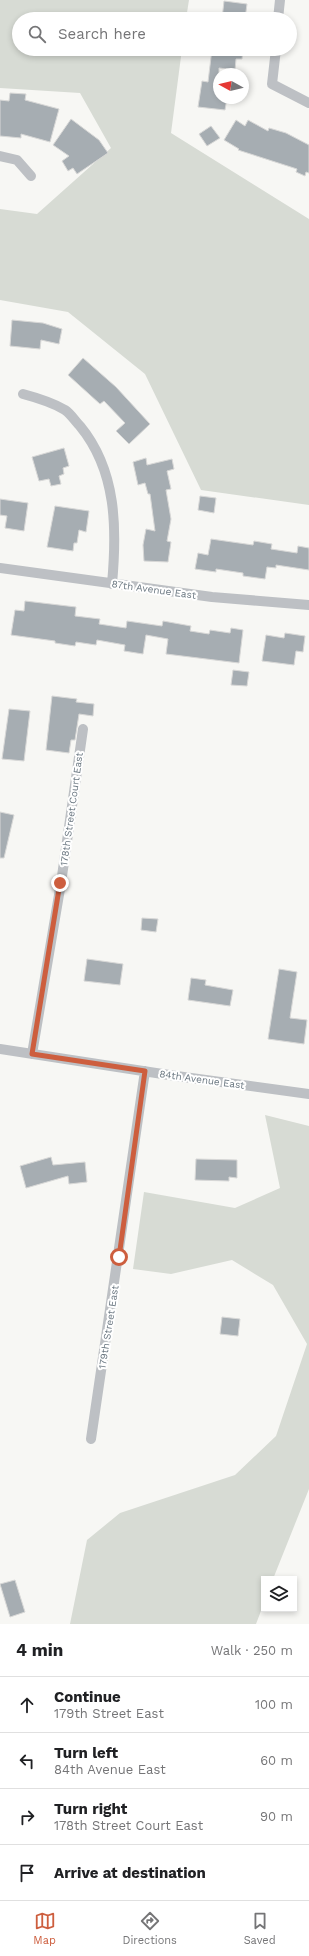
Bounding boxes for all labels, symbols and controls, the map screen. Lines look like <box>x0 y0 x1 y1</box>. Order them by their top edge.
search box <box>12 12 297 56</box>
icon: search <box>26 23 48 45</box>
text: Search here <box>58 25 146 43</box>
north arrow <box>213 68 249 104</box>
street label: 87th Avenue East <box>111 578 198 601</box>
street label: 178th Street Court East <box>58 751 85 867</box>
route end <box>51 874 69 892</box>
street label: 84th Avenue East <box>159 1068 246 1091</box>
route start <box>110 1248 128 1266</box>
street label: 179th Street East <box>96 1284 121 1370</box>
map controls <box>261 1576 297 1612</box>
button: layers <box>261 1576 297 1612</box>
text: 4 min <box>16 1640 63 1660</box>
text: Walk · 250 m <box>211 1643 293 1658</box>
text: Continue <box>54 1688 121 1706</box>
icon: ahead <box>16 1694 38 1716</box>
text: 100 m <box>255 1697 293 1712</box>
text: 179th Street East <box>54 1706 164 1721</box>
text: Turn left <box>54 1744 118 1762</box>
icon: left <box>16 1750 38 1772</box>
text: 60 m <box>260 1753 293 1768</box>
text: 84th Avenue East <box>54 1762 166 1777</box>
text: Turn right <box>54 1800 127 1818</box>
icon: right <box>16 1806 38 1828</box>
text: 90 m <box>260 1809 293 1824</box>
text: 178th Street Court East <box>54 1818 203 1833</box>
icon: arrive <box>16 1862 38 1884</box>
text: Arrive at destination <box>54 1864 206 1882</box>
tab: Map <box>33 1910 56 1947</box>
tab: Directions <box>123 1910 177 1947</box>
tab: Saved <box>244 1910 276 1947</box>

